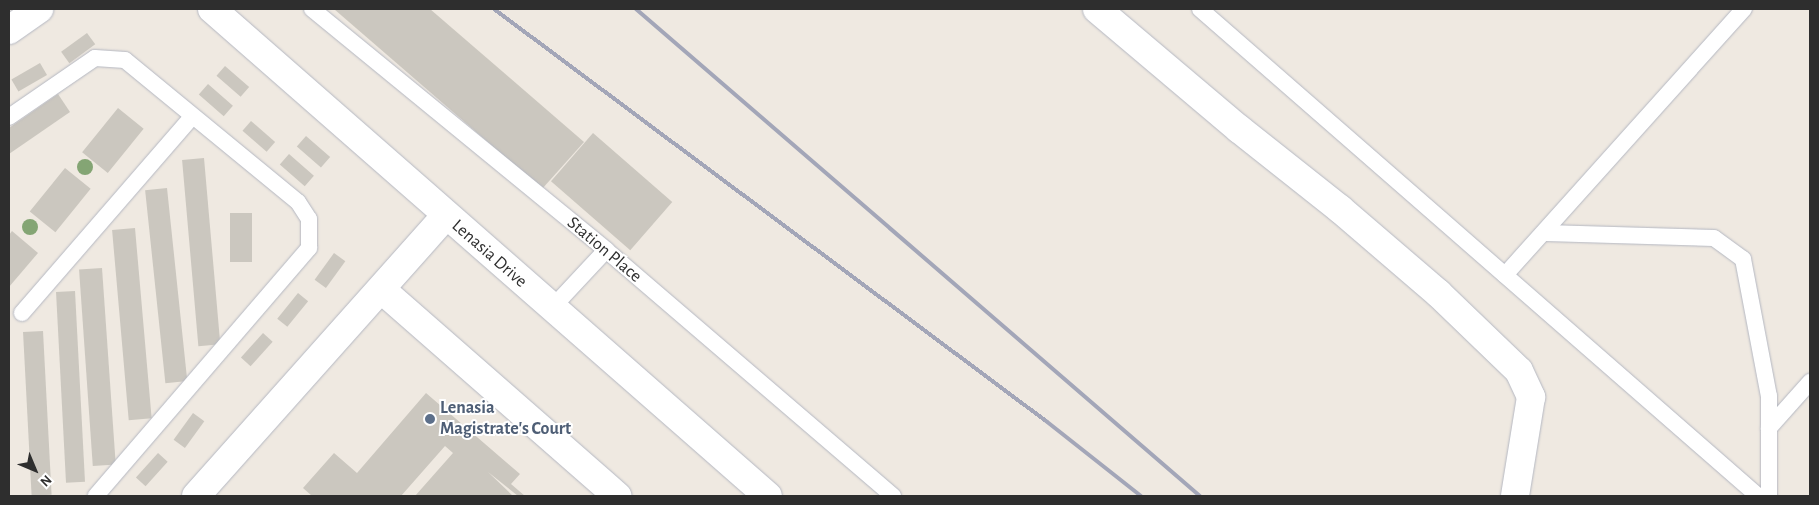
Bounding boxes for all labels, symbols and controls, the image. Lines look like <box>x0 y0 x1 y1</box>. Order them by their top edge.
street label: Station Place <box>562 213 646 287</box>
street label: Lenasia Drive <box>447 215 531 293</box>
place label: Lenasia Magistrate's Court <box>440 398 571 440</box>
marker: Lenasia Magistrate's Court <box>424 413 436 425</box>
north arrow <box>10 445 60 495</box>
text: N <box>37 472 54 489</box>

